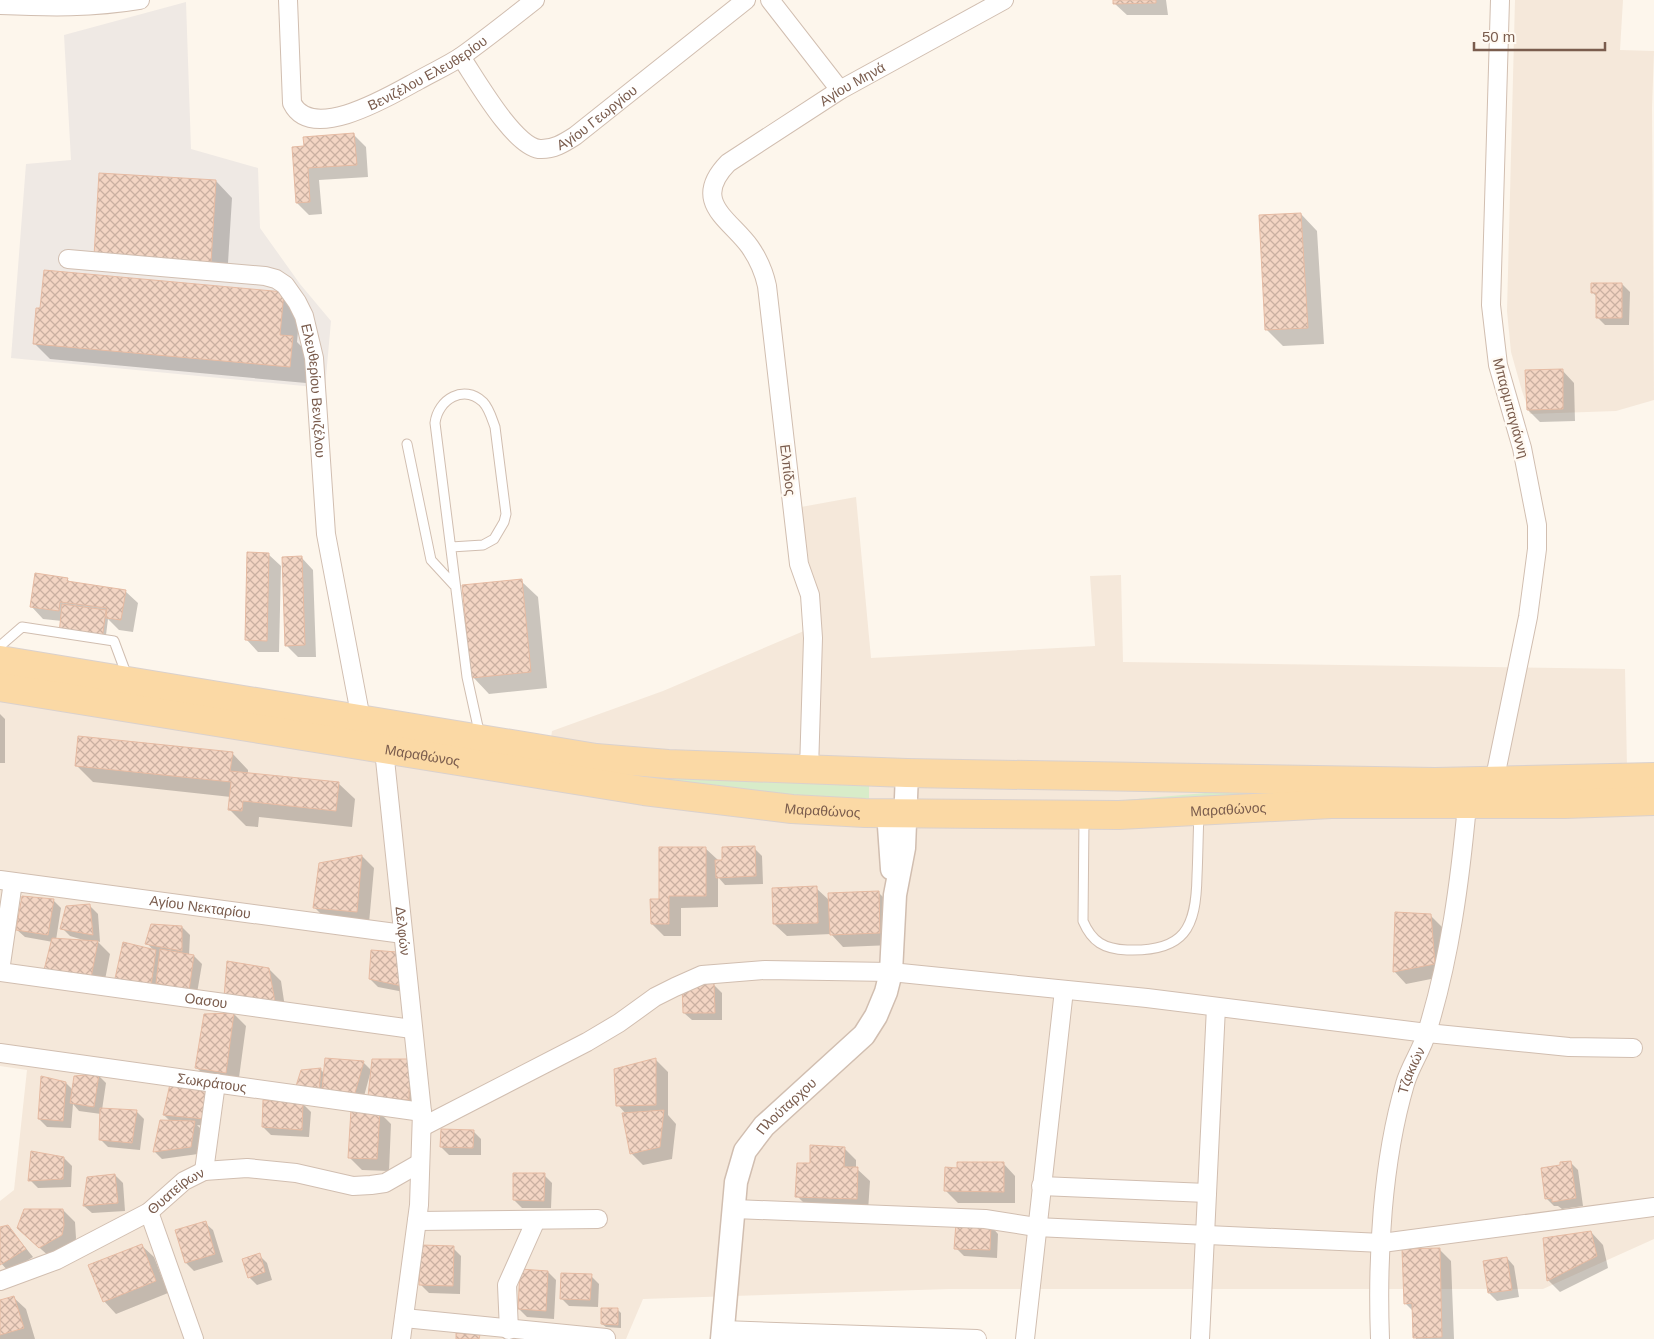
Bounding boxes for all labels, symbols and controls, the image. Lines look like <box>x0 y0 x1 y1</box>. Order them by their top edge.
scale bar <box>1474 20 1605 52</box>
text: 50 m <box>1482 28 1515 45</box>
street label: Βενιζέλου Ελευθερίου <box>365 32 490 113</box>
street label: Αγίου Μηνά <box>816 59 888 109</box>
street label: Αγίου Γεωργίου <box>554 82 640 153</box>
street label: Ελευθερίου Βενιζέλου <box>298 322 329 458</box>
street label: Μπαρμπαγιάννη <box>1490 356 1532 460</box>
street label: Ελπίδος <box>777 443 799 497</box>
street label: Μαραθώνος <box>384 741 462 769</box>
street label: Μαραθώνος <box>1190 799 1267 819</box>
street label: Μαραθώνος <box>784 800 861 821</box>
street label: Αγίου Νεκταρίου <box>149 892 252 922</box>
street label: Δελφών <box>392 906 414 956</box>
street label: Οασου <box>184 990 228 1011</box>
street label: Τζακιών <box>1395 1044 1428 1096</box>
street label: Σωκράτους <box>176 1070 248 1095</box>
street label: Πλούταρχου <box>753 1074 820 1138</box>
street label: Θυατείρων <box>144 1164 207 1217</box>

